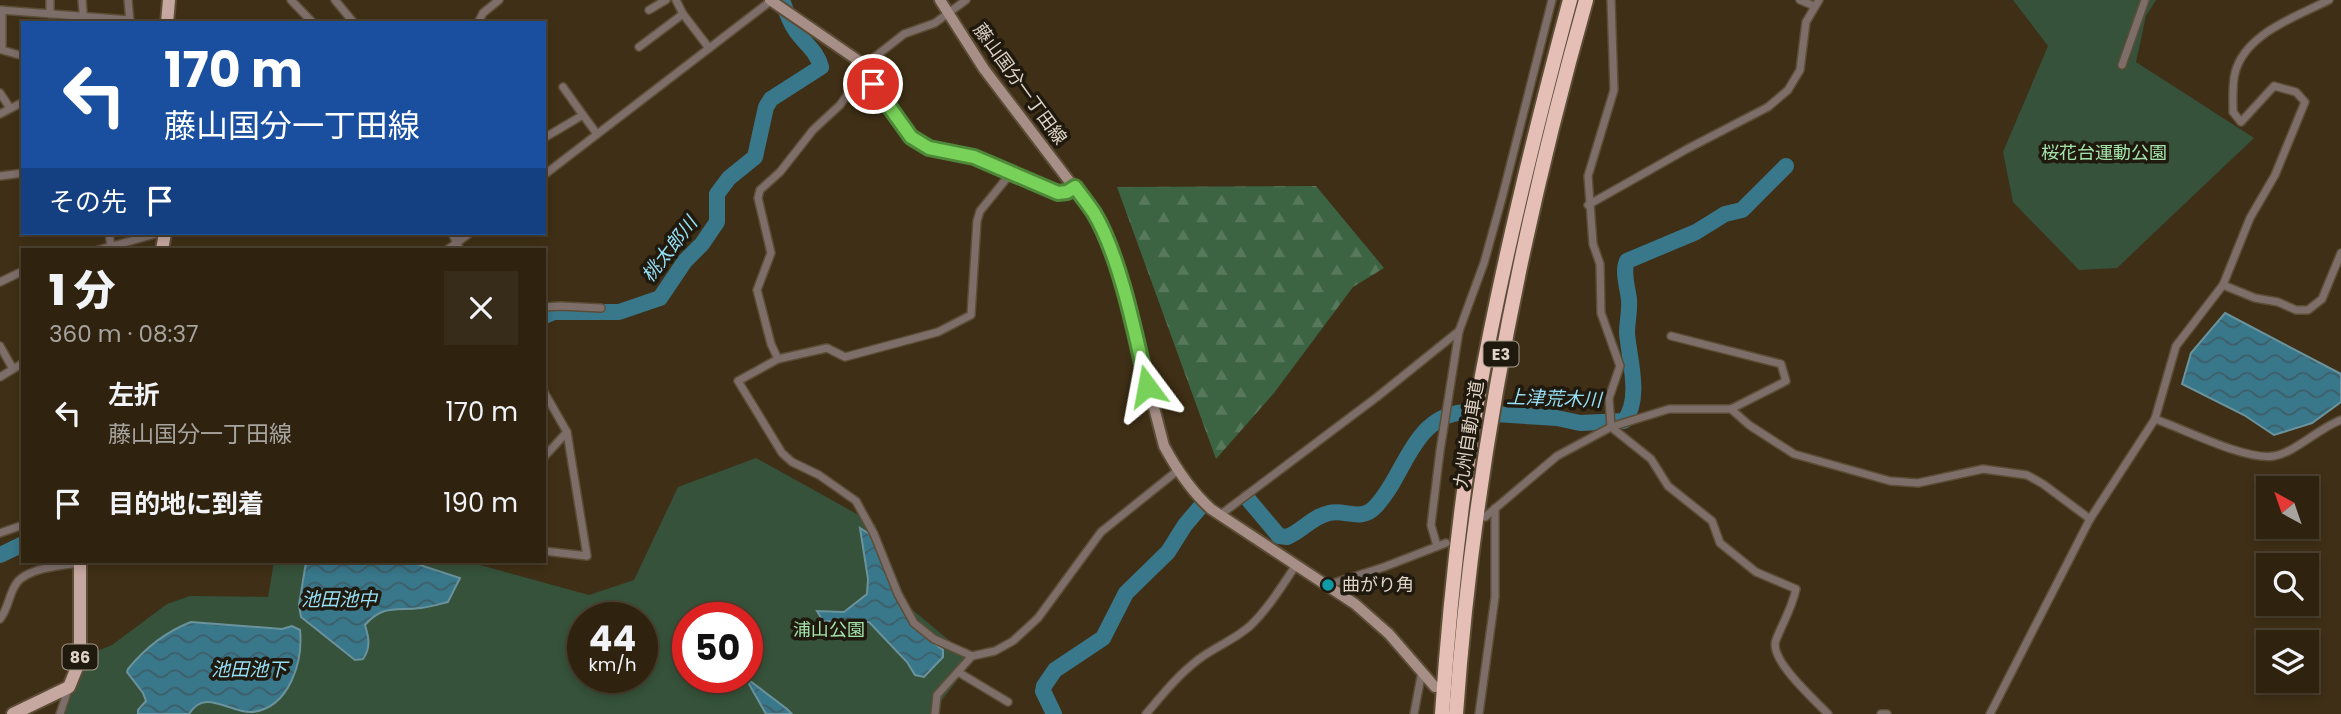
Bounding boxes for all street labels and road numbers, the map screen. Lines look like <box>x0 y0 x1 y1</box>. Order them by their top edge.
street label: 藤山国分一丁田線 <box>968 18 1073 149</box>
road number: E3 <box>1484 342 1518 366</box>
street label: 九州自動車道 <box>1448 379 1489 489</box>
road number: 86 <box>62 644 98 670</box>

